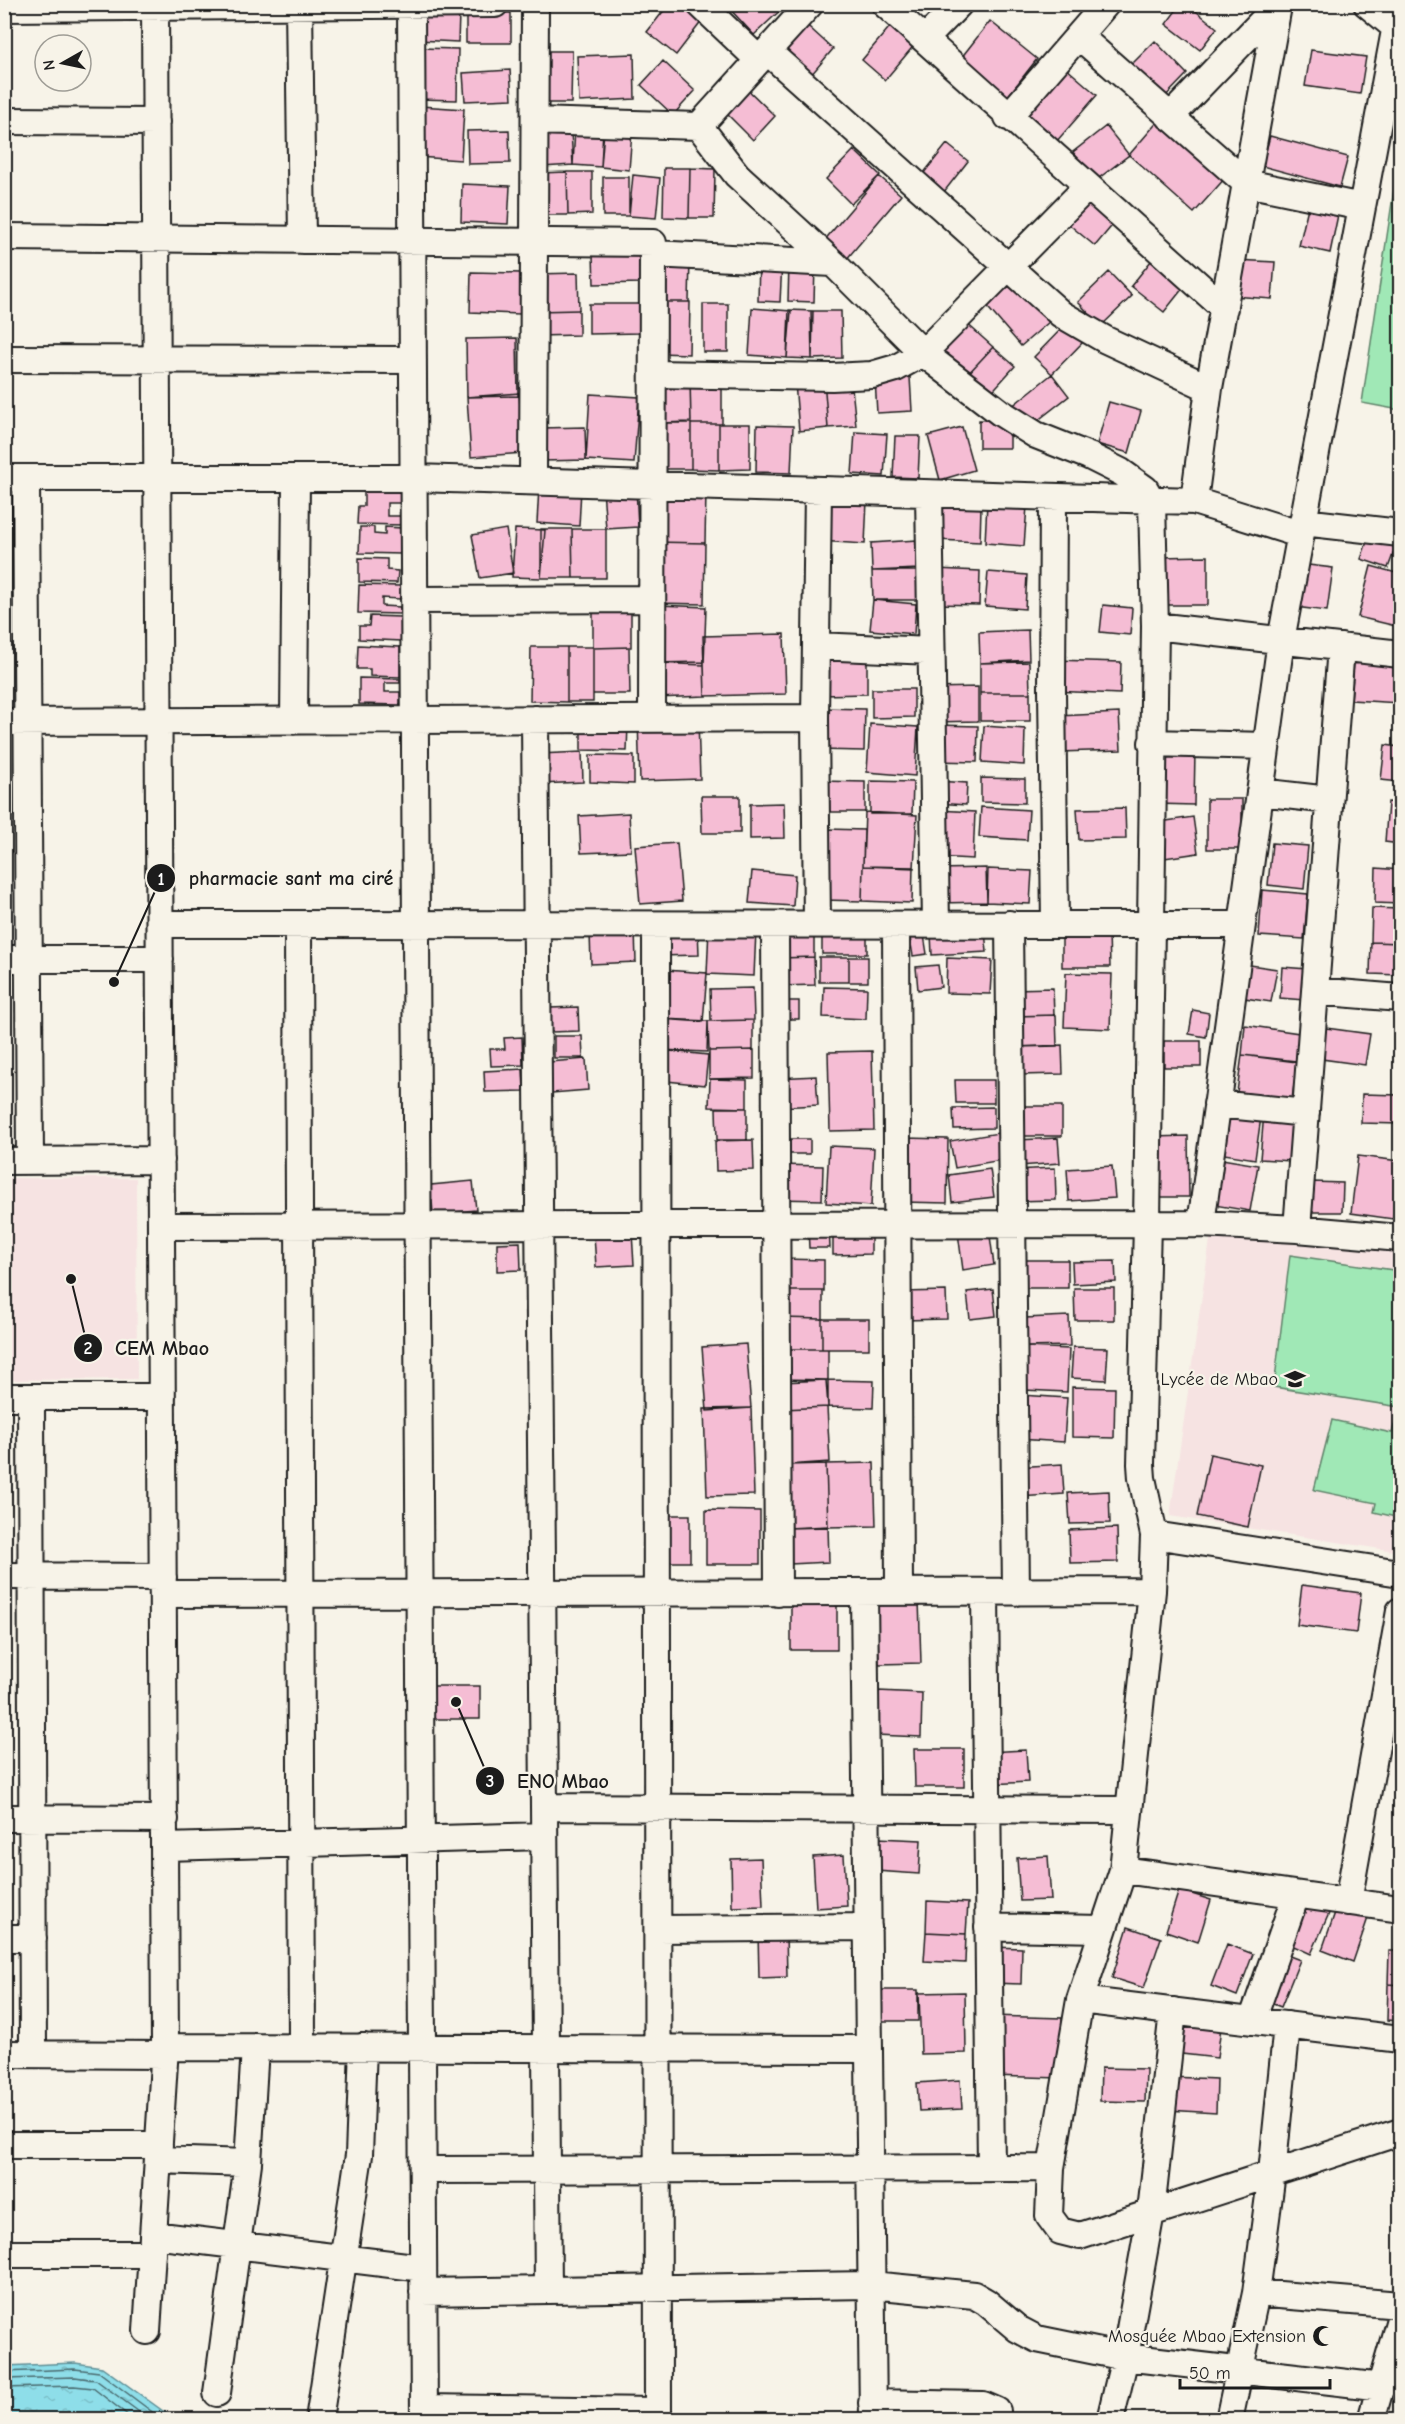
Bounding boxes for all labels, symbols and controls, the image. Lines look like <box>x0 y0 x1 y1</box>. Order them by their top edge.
north arrow <box>33 33 93 93</box>
text: N <box>39 59 59 72</box>
callout: pharmacie sant ma ciré <box>146 859 405 897</box>
text: pharmacie sant ma ciré <box>189 867 393 890</box>
text: 1 <box>157 869 165 890</box>
callout: CEM Mbao <box>73 1329 222 1367</box>
text: CEM Mbao <box>115 1337 209 1360</box>
text: 2 <box>84 1338 93 1359</box>
school or university icon: Lycée de Mbao <box>1283 1367 1307 1391</box>
place label: Lycée de Mbao <box>1160 1369 1278 1390</box>
callout: ENO Mbao <box>475 1762 621 1800</box>
text: ENO Mbao <box>517 1770 609 1793</box>
text: 3 <box>486 1771 494 1792</box>
mosque icon: Mosquée Mbao Extension <box>1311 2324 1335 2348</box>
place label: Mosquée Mbao Extension <box>1108 2326 1306 2347</box>
scale bar <box>1180 2352 1330 2390</box>
text: 50 m <box>1189 2363 1231 2384</box>

